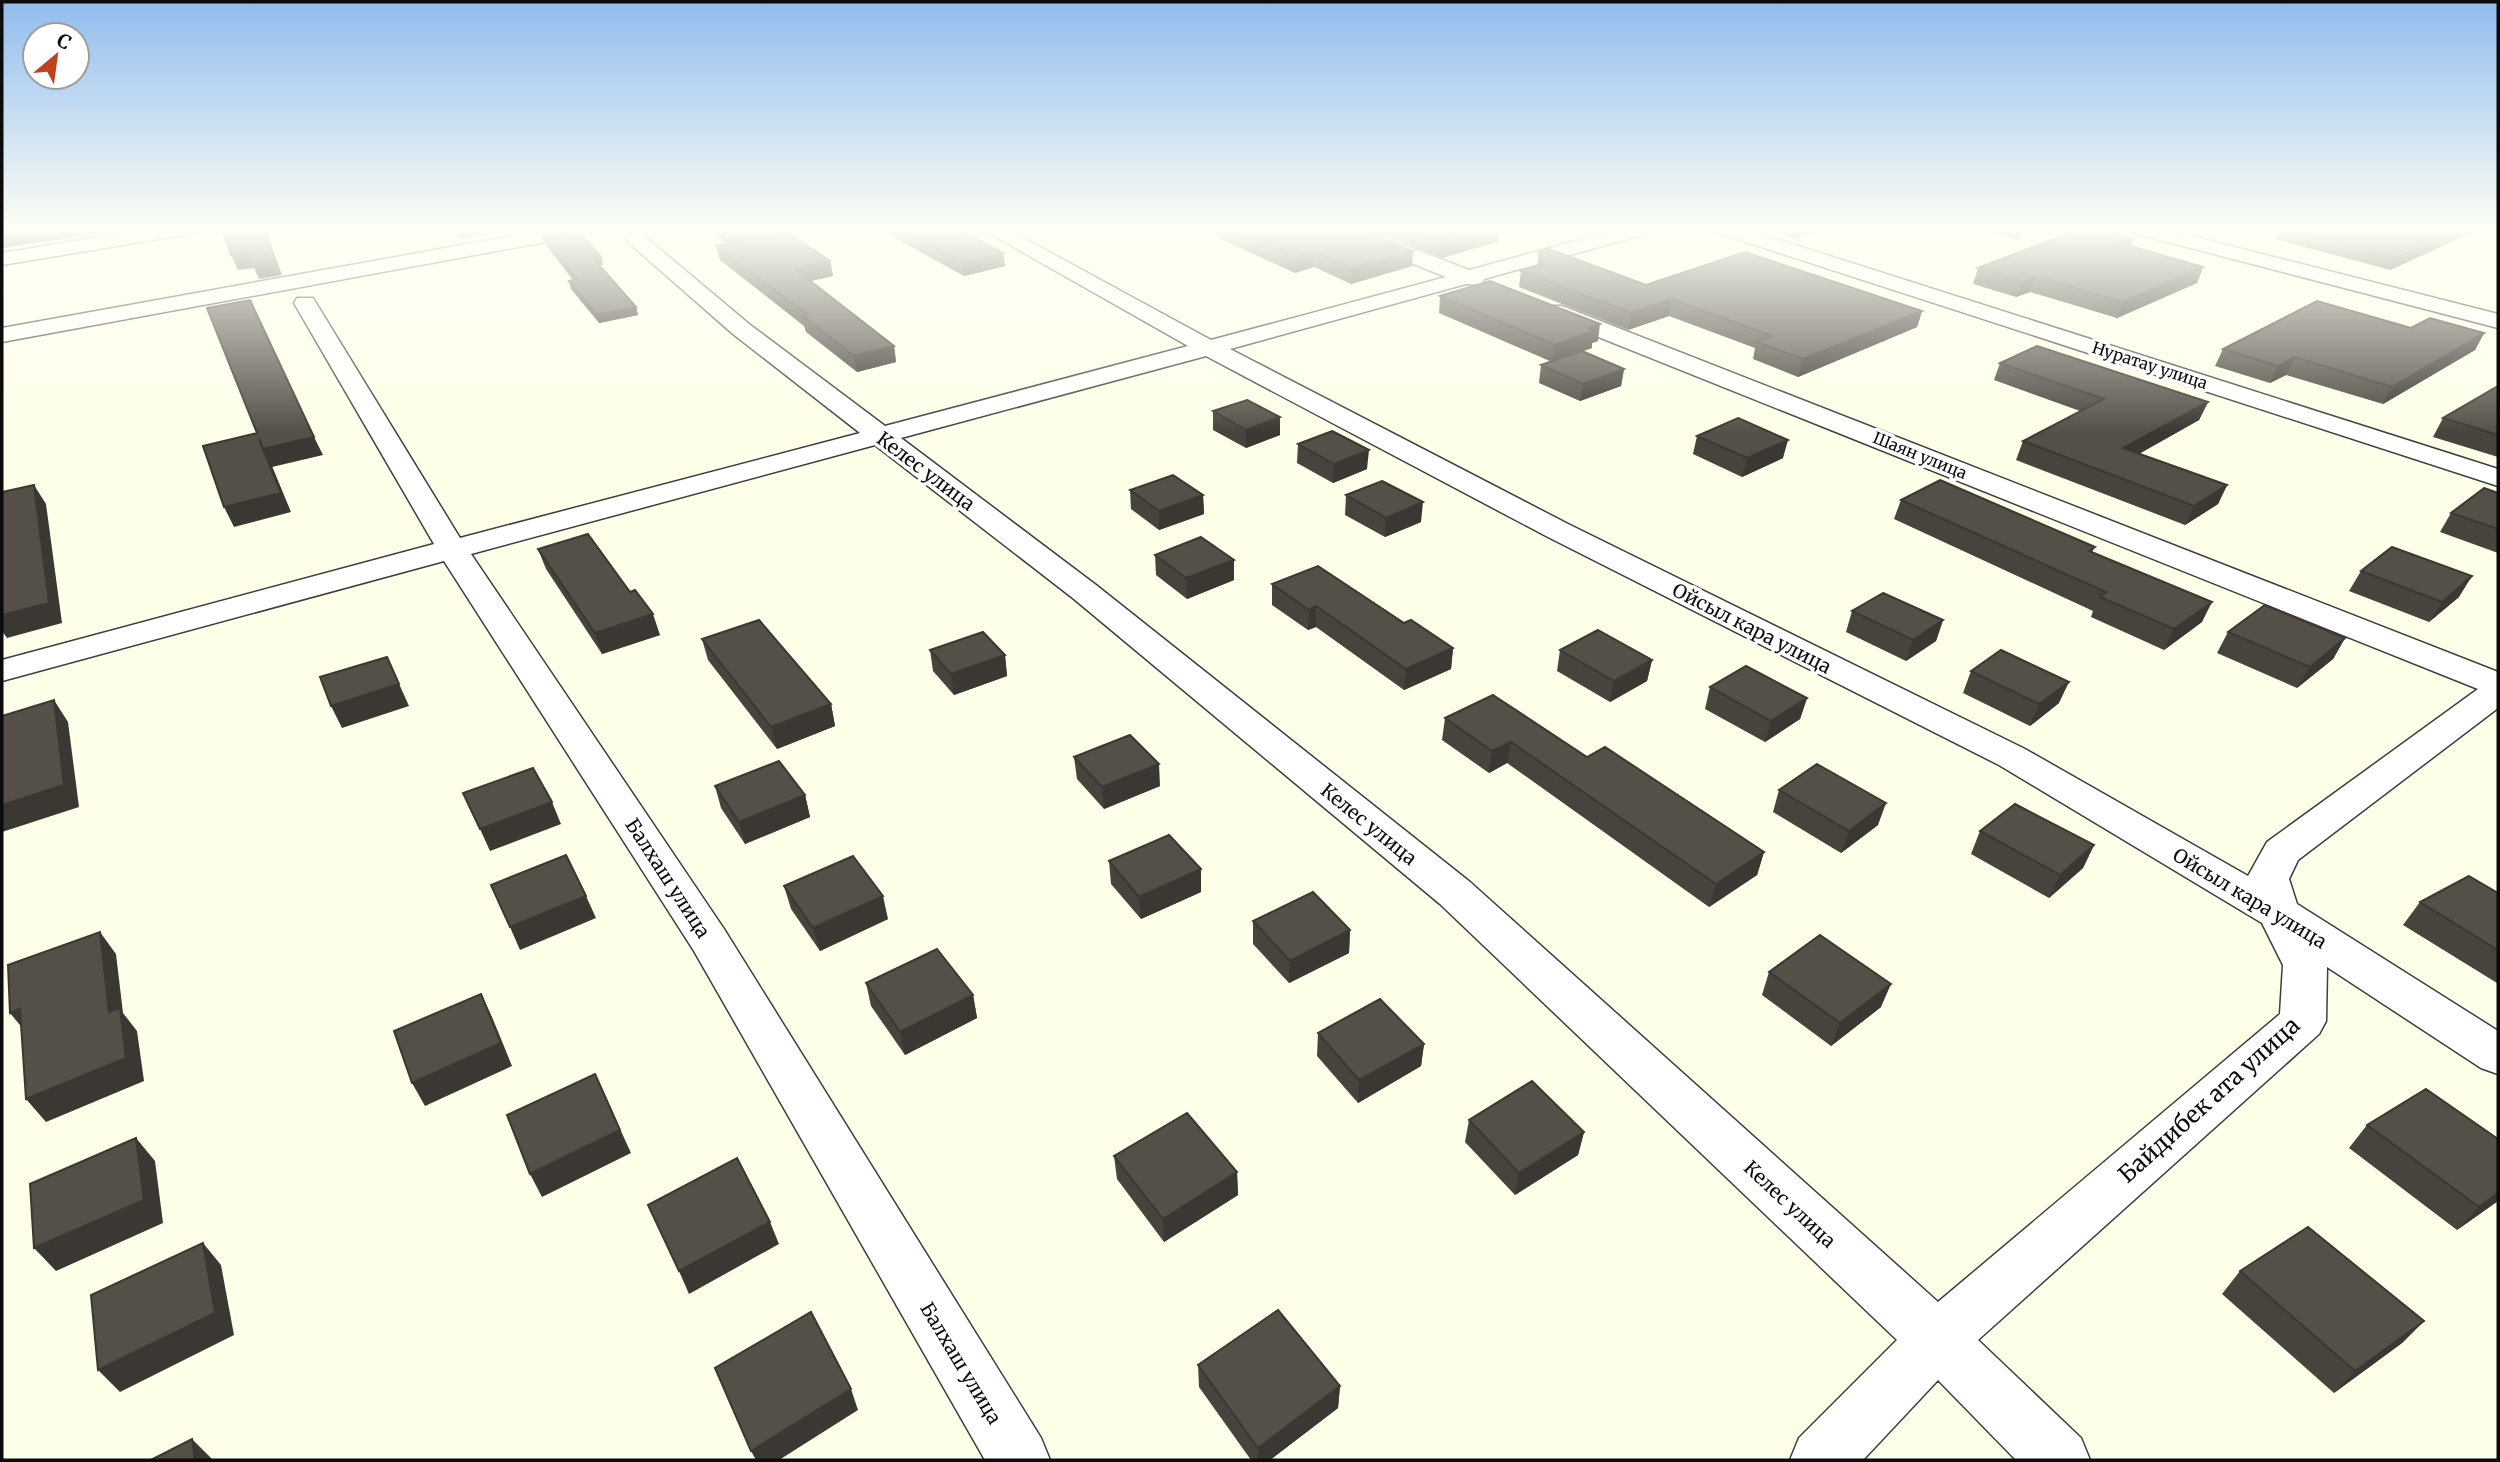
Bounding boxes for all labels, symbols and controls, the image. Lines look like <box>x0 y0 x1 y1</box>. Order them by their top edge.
north arrow <box>21 21 91 91</box>
text: С <box>53 28 76 55</box>
street label: Нуратау улица <box>2090 337 2211 393</box>
street label: Келес улица <box>872 426 980 516</box>
street label: Шаян улица <box>1870 427 1970 483</box>
street label: Ойсыл кара улица <box>1668 578 1836 678</box>
street label: Келес улица <box>1316 778 1422 870</box>
street label: Балхаш улица <box>620 814 716 942</box>
street label: Ойсыл кара улица <box>2169 843 2331 953</box>
street label: Байдибек ата улица <box>2112 1010 2305 1189</box>
street label: Келес улица <box>1739 1155 1841 1253</box>
street label: Балхаш улица <box>915 1298 1007 1428</box>

